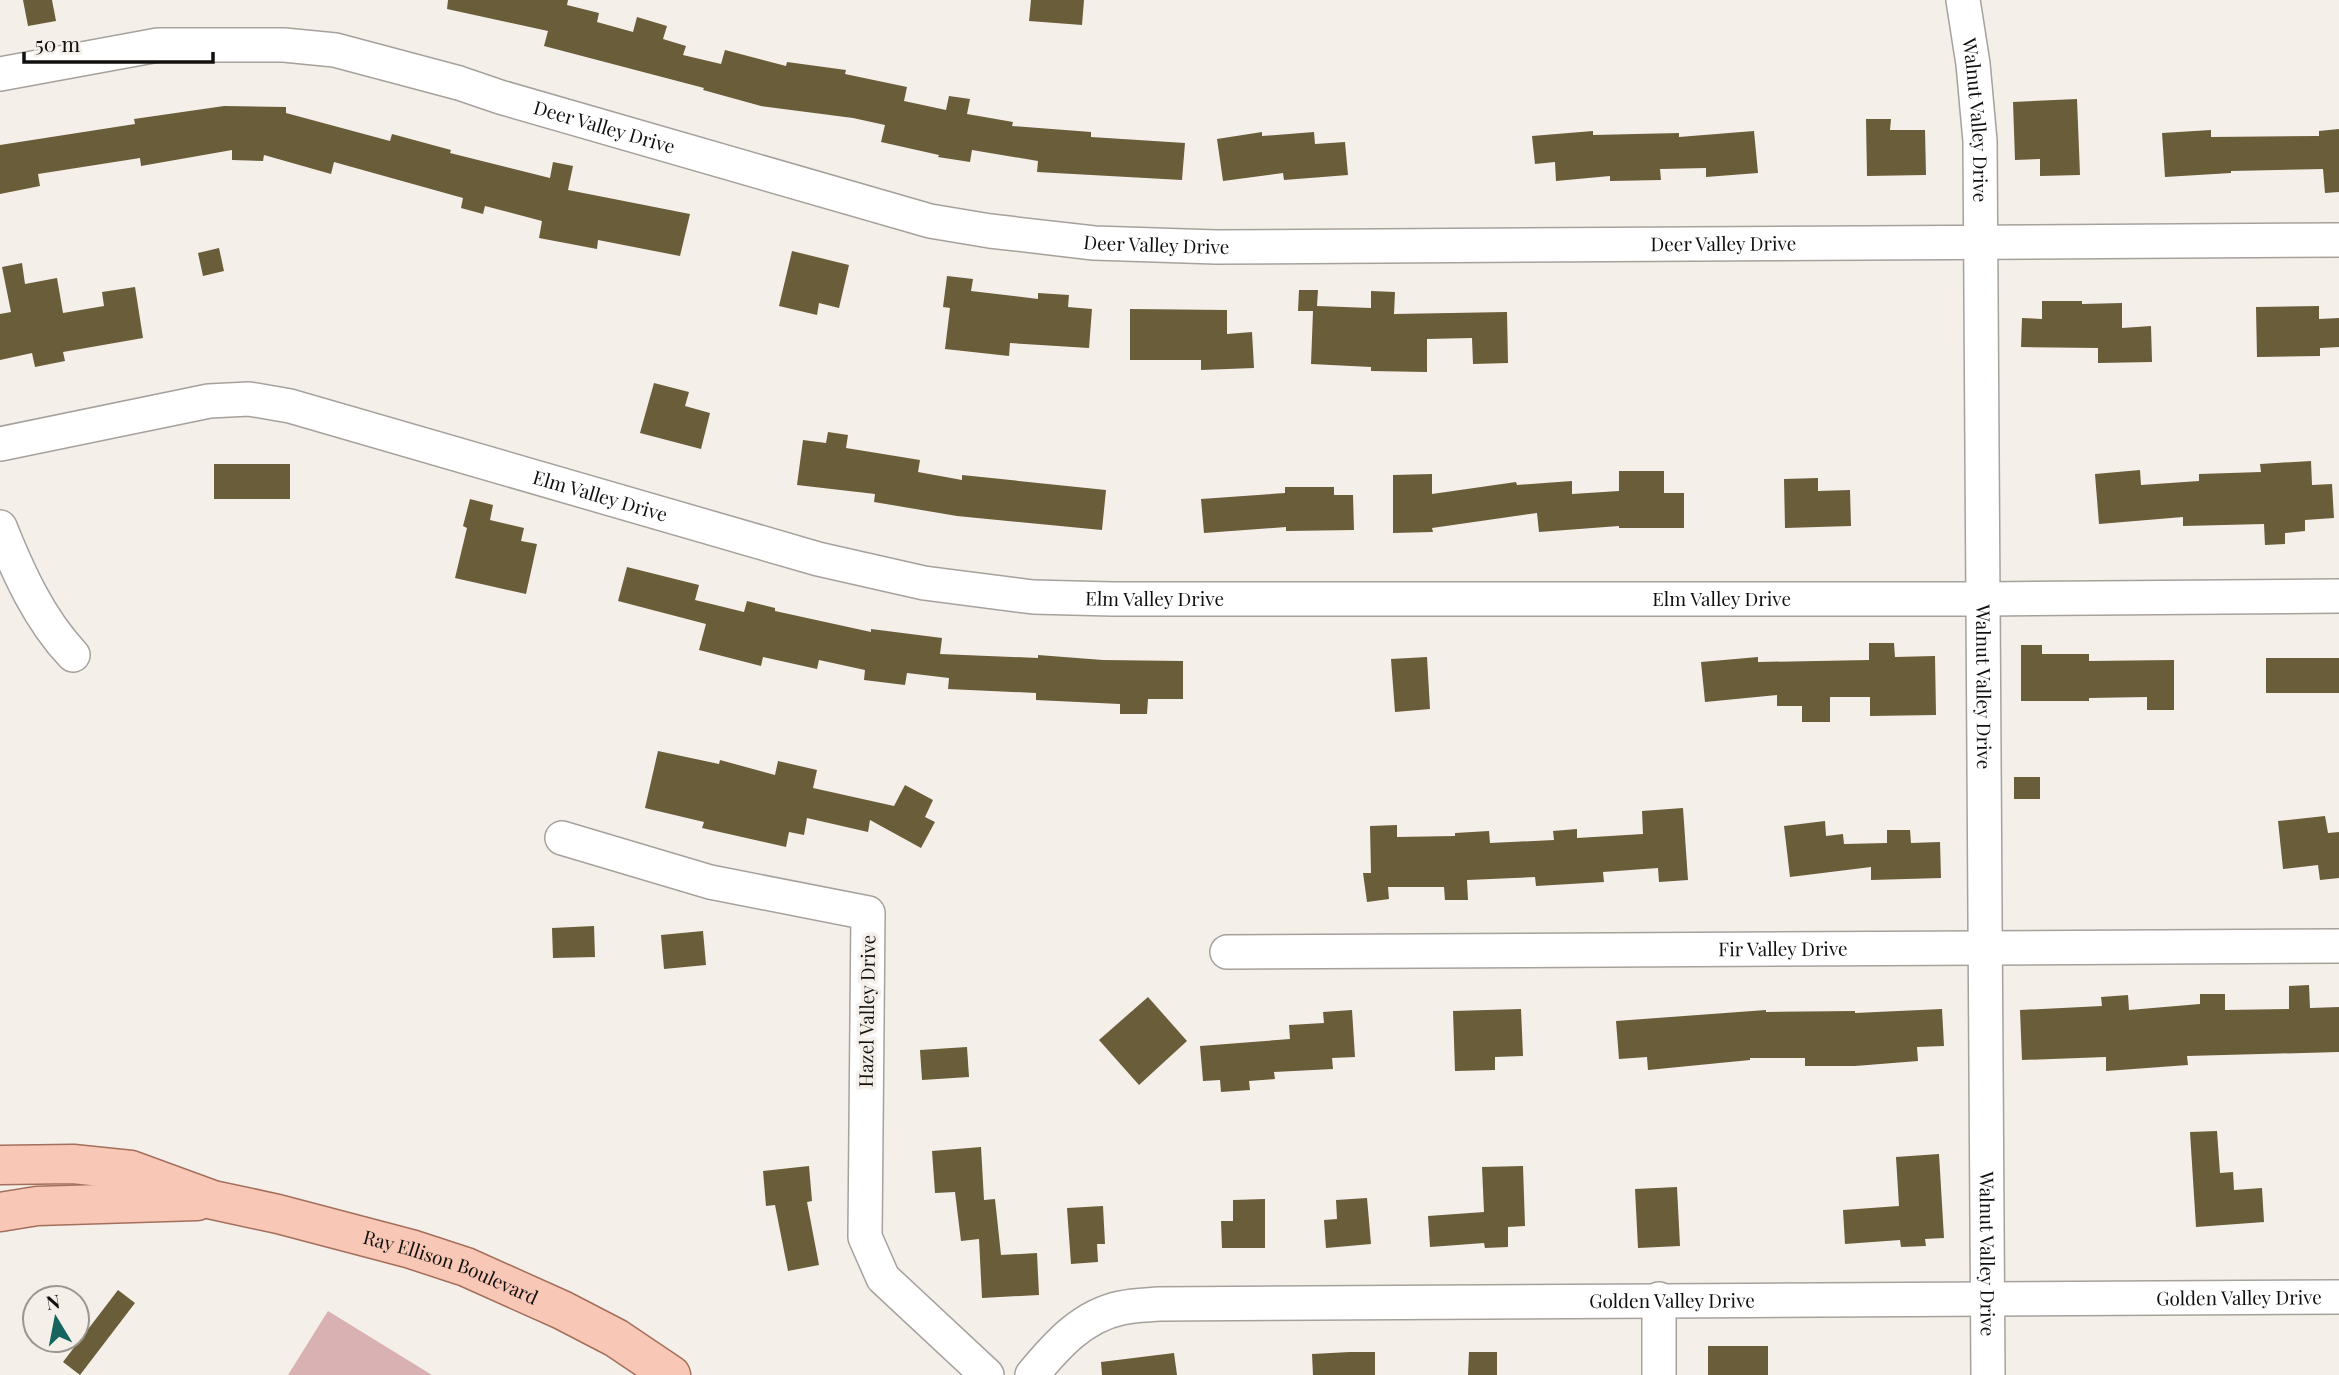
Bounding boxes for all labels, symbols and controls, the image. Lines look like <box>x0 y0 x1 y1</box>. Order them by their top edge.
scale bar <box>24 21 214 65</box>
text: 50 m <box>35 29 81 57</box>
street label: Walnut Valley Drive <box>1957 35 1994 202</box>
street label: Deer Valley Drive <box>531 93 678 159</box>
street label: Deer Valley Drive <box>1082 228 1229 259</box>
street label: Deer Valley Drive <box>1650 229 1796 256</box>
street label: Elm Valley Drive <box>530 463 671 527</box>
street label: Elm Valley Drive <box>1085 584 1224 611</box>
street label: Elm Valley Drive <box>1652 585 1791 611</box>
street label: Walnut Valley Drive <box>1971 603 1998 769</box>
street label: Hazel Valley Drive <box>852 934 880 1088</box>
street label: Fir Valley Drive <box>1718 935 1848 961</box>
street label: Walnut Valley Drive <box>1975 1170 2002 1336</box>
street label: Ray Ellison Boulevard <box>361 1223 543 1310</box>
street label: Golden Valley Drive <box>2156 1283 2322 1311</box>
north arrow <box>21 1284 91 1354</box>
street label: Golden Valley Drive <box>1589 1286 1755 1313</box>
text: N <box>44 1287 62 1315</box>

